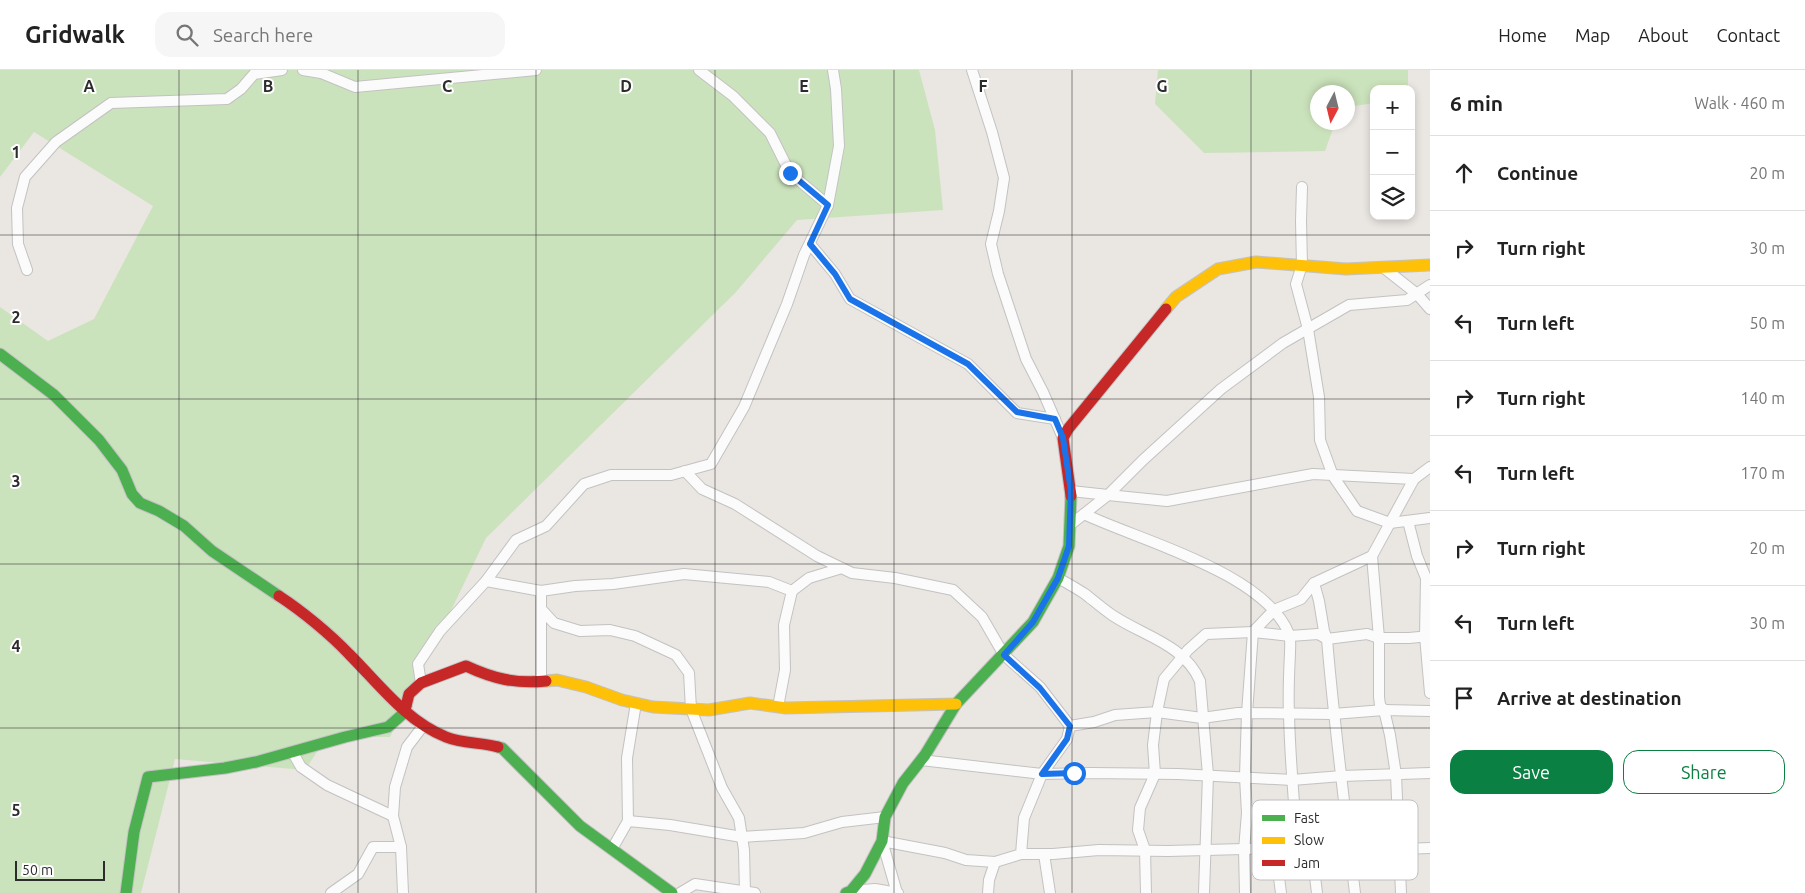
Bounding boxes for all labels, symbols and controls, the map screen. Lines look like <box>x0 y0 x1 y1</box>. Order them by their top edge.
search box <box>155 12 505 57</box>
text: Gridwalk <box>25 21 125 48</box>
icon: search <box>173 21 201 49</box>
text: Search here <box>213 24 313 46</box>
text: Home <box>1498 25 1547 45</box>
text: Map <box>1575 25 1610 45</box>
text: About <box>1638 25 1688 45</box>
text: Contact <box>1716 25 1780 45</box>
text: A <box>83 77 95 95</box>
text: B <box>263 77 273 95</box>
text: C <box>442 77 452 95</box>
text: D <box>620 77 632 95</box>
text: E <box>799 77 809 95</box>
text: F <box>979 77 988 95</box>
text: G <box>1156 77 1168 95</box>
north arrow <box>1310 85 1355 130</box>
map controls <box>1370 85 1415 220</box>
button: + <box>1370 85 1415 130</box>
text: 6 min <box>1450 91 1503 115</box>
text: Walk · 460 m <box>1694 94 1785 112</box>
button: − <box>1370 130 1415 175</box>
text: 1 <box>11 143 21 161</box>
icon: ahead <box>1450 159 1478 187</box>
route end <box>779 162 802 185</box>
text: Continue <box>1497 162 1578 184</box>
text: 20 m <box>1749 164 1785 182</box>
button: layers <box>1370 175 1415 220</box>
icon: right <box>1450 234 1478 262</box>
text: Turn right <box>1497 237 1585 259</box>
text: 30 m <box>1749 239 1785 257</box>
text: 2 <box>11 308 21 326</box>
icon: left <box>1450 309 1478 337</box>
text: Turn left <box>1497 312 1575 334</box>
text: 50 m <box>1749 314 1785 332</box>
icon: right <box>1450 384 1478 412</box>
text: Turn right <box>1497 387 1585 409</box>
text: 140 m <box>1740 389 1785 407</box>
icon: left <box>1450 459 1478 487</box>
text: Turn left <box>1497 462 1575 484</box>
text: 170 m <box>1740 464 1785 482</box>
text: 3 <box>11 472 21 490</box>
icon: right <box>1450 534 1478 562</box>
text: Turn right <box>1497 537 1585 559</box>
text: 20 m <box>1749 539 1785 557</box>
icon: left <box>1450 609 1478 637</box>
text: Turn left <box>1497 612 1575 634</box>
text: 30 m <box>1749 614 1785 632</box>
text: 4 <box>11 637 21 655</box>
icon: arrive <box>1450 684 1478 712</box>
text: Arrive at destination <box>1497 687 1682 709</box>
button: Save <box>1450 750 1613 794</box>
button: Share <box>1623 750 1785 794</box>
route start <box>1063 762 1086 785</box>
legend <box>1252 800 1418 880</box>
text: 5 <box>11 801 21 819</box>
text: Fast <box>1294 810 1320 826</box>
text: Slow <box>1294 832 1324 848</box>
text: Jam <box>1294 855 1320 871</box>
scale bar <box>15 858 105 881</box>
text: 50 m <box>22 862 53 878</box>

